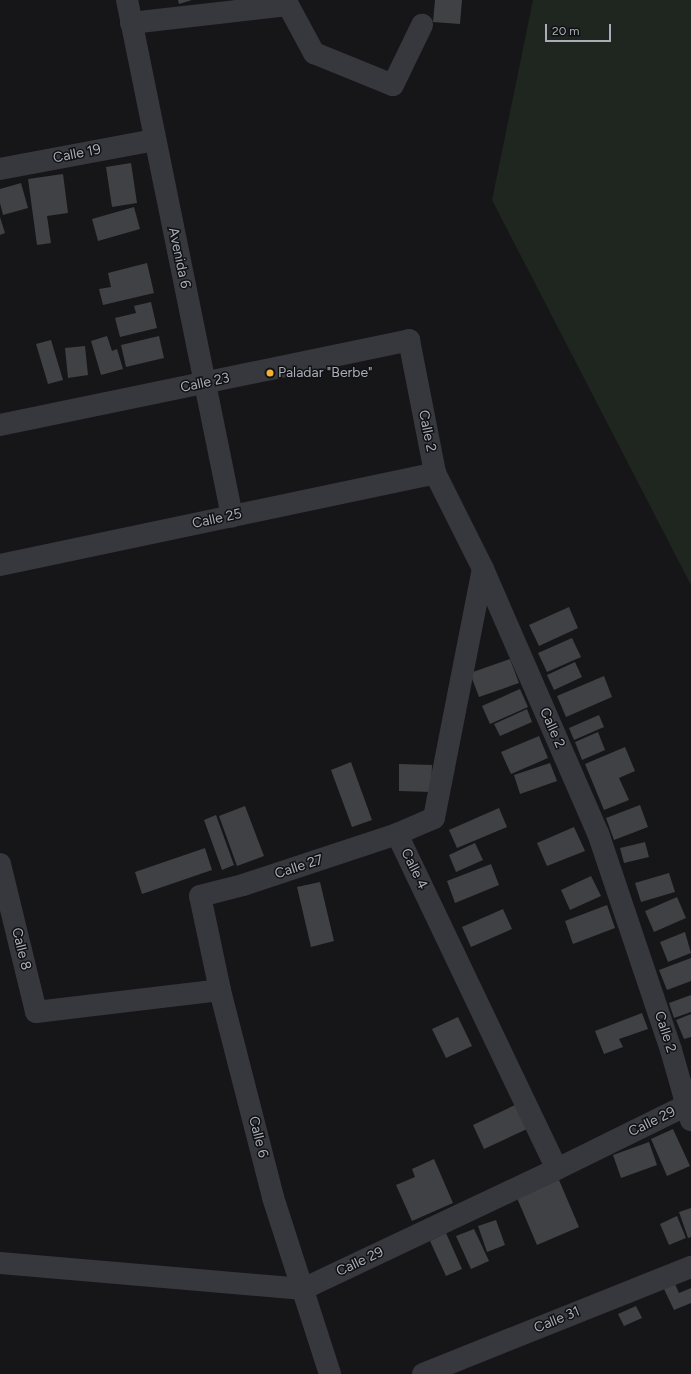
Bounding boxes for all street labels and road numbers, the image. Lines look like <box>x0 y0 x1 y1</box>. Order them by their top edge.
street label: Calle 19 <box>52 141 102 167</box>
street label: Avenida 6 <box>164 226 194 290</box>
street label: Calle 23 <box>179 370 231 396</box>
street label: Calle 2 <box>415 409 439 453</box>
street label: Calle 25 <box>191 506 243 532</box>
street label: Calle 2 <box>536 705 568 751</box>
street label: Calle 4 <box>397 846 431 892</box>
street label: Calle 27 <box>273 851 325 883</box>
street label: Calle 8 <box>8 926 34 972</box>
street label: Calle 2 <box>650 1009 680 1055</box>
street label: Calle 29 <box>626 1103 678 1141</box>
street label: Calle 6 <box>245 1114 271 1160</box>
street label: Calle 29 <box>334 1244 386 1280</box>
street label: Calle 31 <box>532 1303 582 1337</box>

